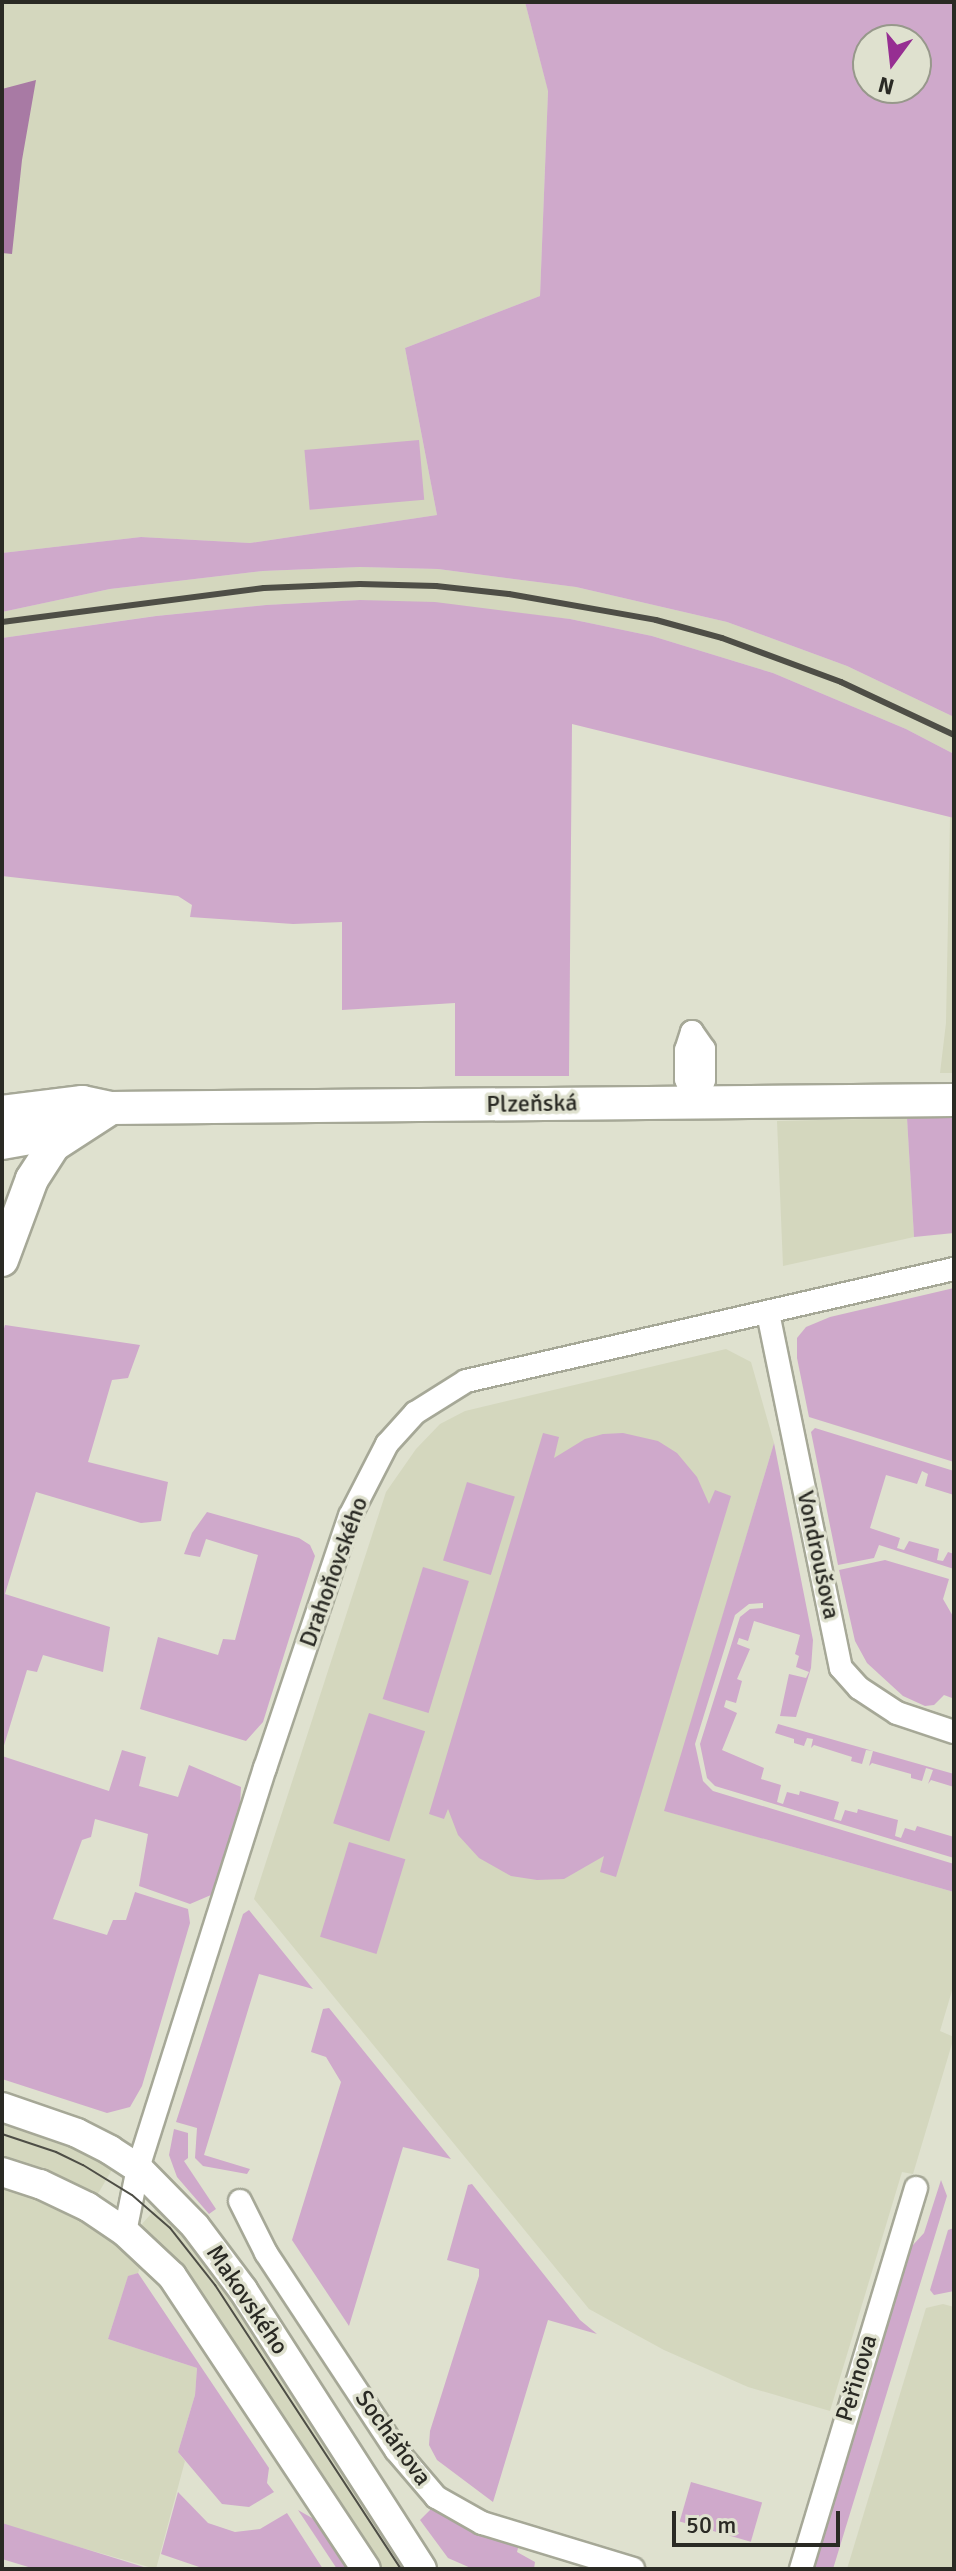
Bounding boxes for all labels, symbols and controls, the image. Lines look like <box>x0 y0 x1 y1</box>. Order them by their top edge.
north arrow <box>852 24 932 104</box>
text: N <box>875 71 897 101</box>
street label: Plzeňská <box>486 1089 578 1119</box>
street label: Vondroušova <box>790 1488 846 1622</box>
street label: Drahoňovského <box>293 1493 375 1651</box>
street label: Makovského <box>200 2240 294 2360</box>
street label: Peřinova <box>830 2331 884 2425</box>
street label: Socháňova <box>349 2385 437 2491</box>
scale bar <box>676 2495 844 2545</box>
text: 50 m <box>686 2510 736 2540</box>

